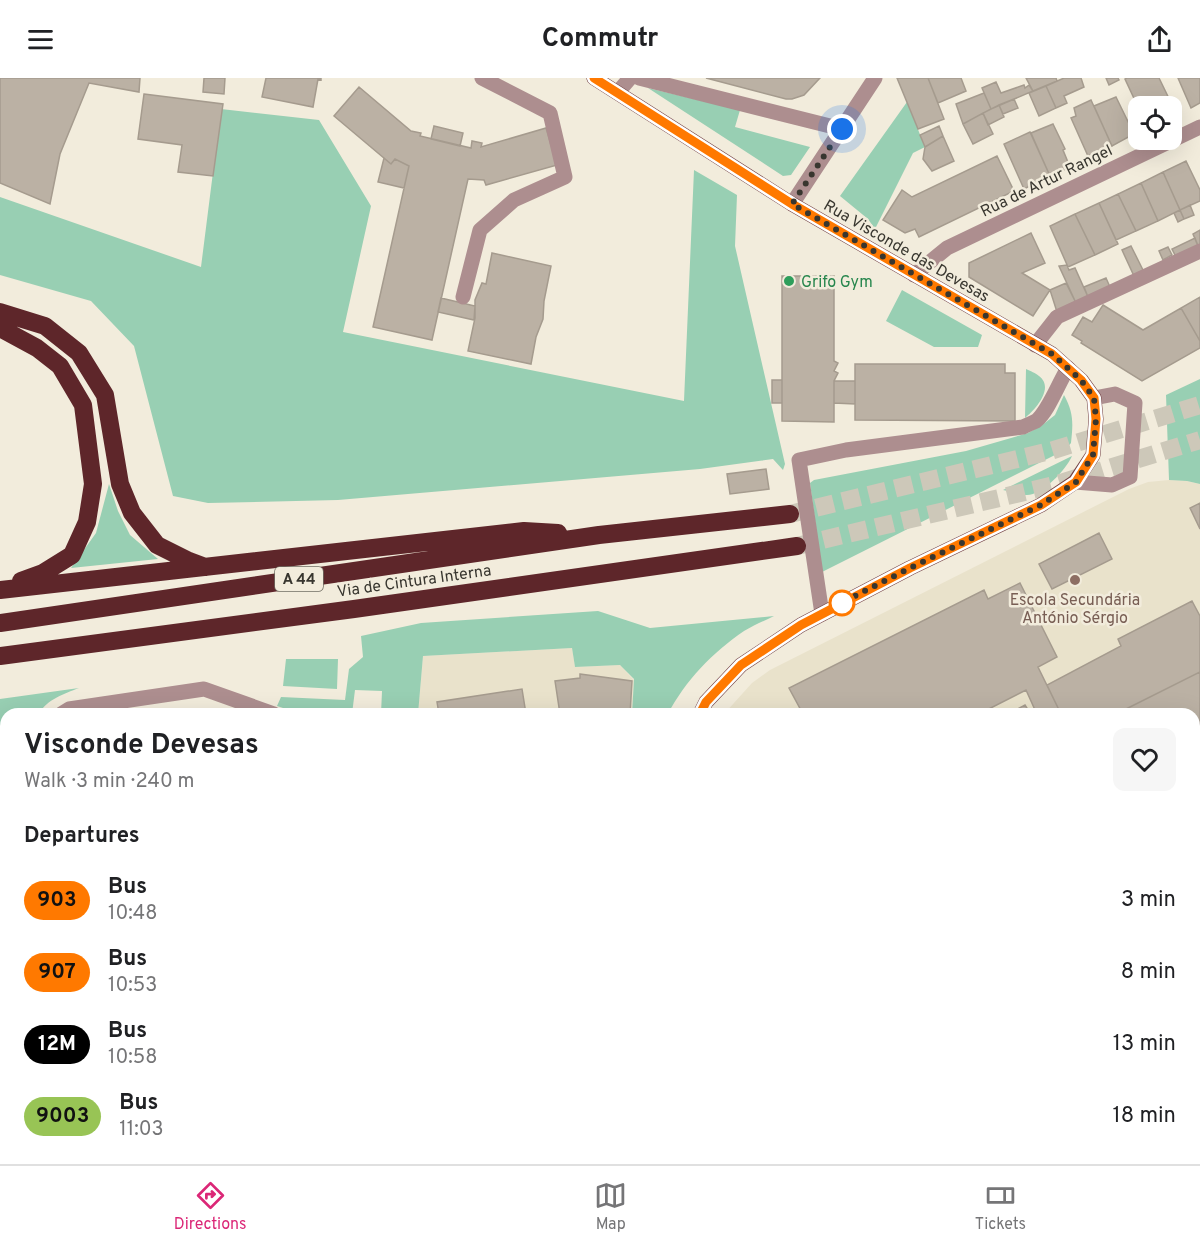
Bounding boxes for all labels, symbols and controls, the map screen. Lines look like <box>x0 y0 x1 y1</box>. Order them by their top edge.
text: Commutr <box>542 22 658 56</box>
icon: menu <box>24 23 57 56</box>
icon: share <box>1143 23 1176 56</box>
map controls <box>1128 96 1182 150</box>
button: locate <box>1128 96 1182 150</box>
your location <box>827 114 857 144</box>
street label: Rua de Artur Rangel <box>978 141 1116 222</box>
street label: Rua Visconde das Devesas <box>820 196 992 307</box>
place label: Grifo Gym <box>801 273 873 293</box>
marker: Grifo Gym <box>782 274 796 288</box>
street label: Via de Cintura Interna <box>336 561 493 603</box>
road number: A 44 <box>275 567 323 591</box>
marker: Escola Secundária António Sérgio <box>1068 573 1082 587</box>
unlabelled marker <box>829 590 855 616</box>
place label: Escola Secundária António Sérgio <box>1010 591 1140 629</box>
text: Visconde Devesas <box>24 728 259 764</box>
button: heart <box>1113 728 1176 791</box>
text: Walk · 3 min · 240 m <box>24 769 194 795</box>
text: Departures <box>24 823 140 850</box>
text: Bus <box>108 874 147 901</box>
text: 903 <box>37 887 77 914</box>
text: 3 min <box>1121 887 1176 914</box>
text: 10:48 <box>108 901 157 927</box>
text: Bus <box>108 946 147 973</box>
text: 907 <box>38 959 76 986</box>
text: 8 min <box>1121 959 1176 986</box>
text: 10:53 <box>108 973 157 999</box>
text: Bus <box>108 1018 147 1045</box>
text: 12M <box>38 1031 76 1058</box>
text: 13 min <box>1113 1031 1176 1058</box>
text: 10:58 <box>108 1045 157 1071</box>
text: Bus <box>119 1090 158 1117</box>
text: 9003 <box>36 1103 89 1130</box>
text: 18 min <box>1113 1103 1176 1130</box>
text: 11:03 <box>119 1117 164 1143</box>
tab: Directions <box>174 1179 247 1235</box>
tab: Map <box>594 1179 627 1235</box>
tab: Tickets <box>975 1179 1026 1235</box>

